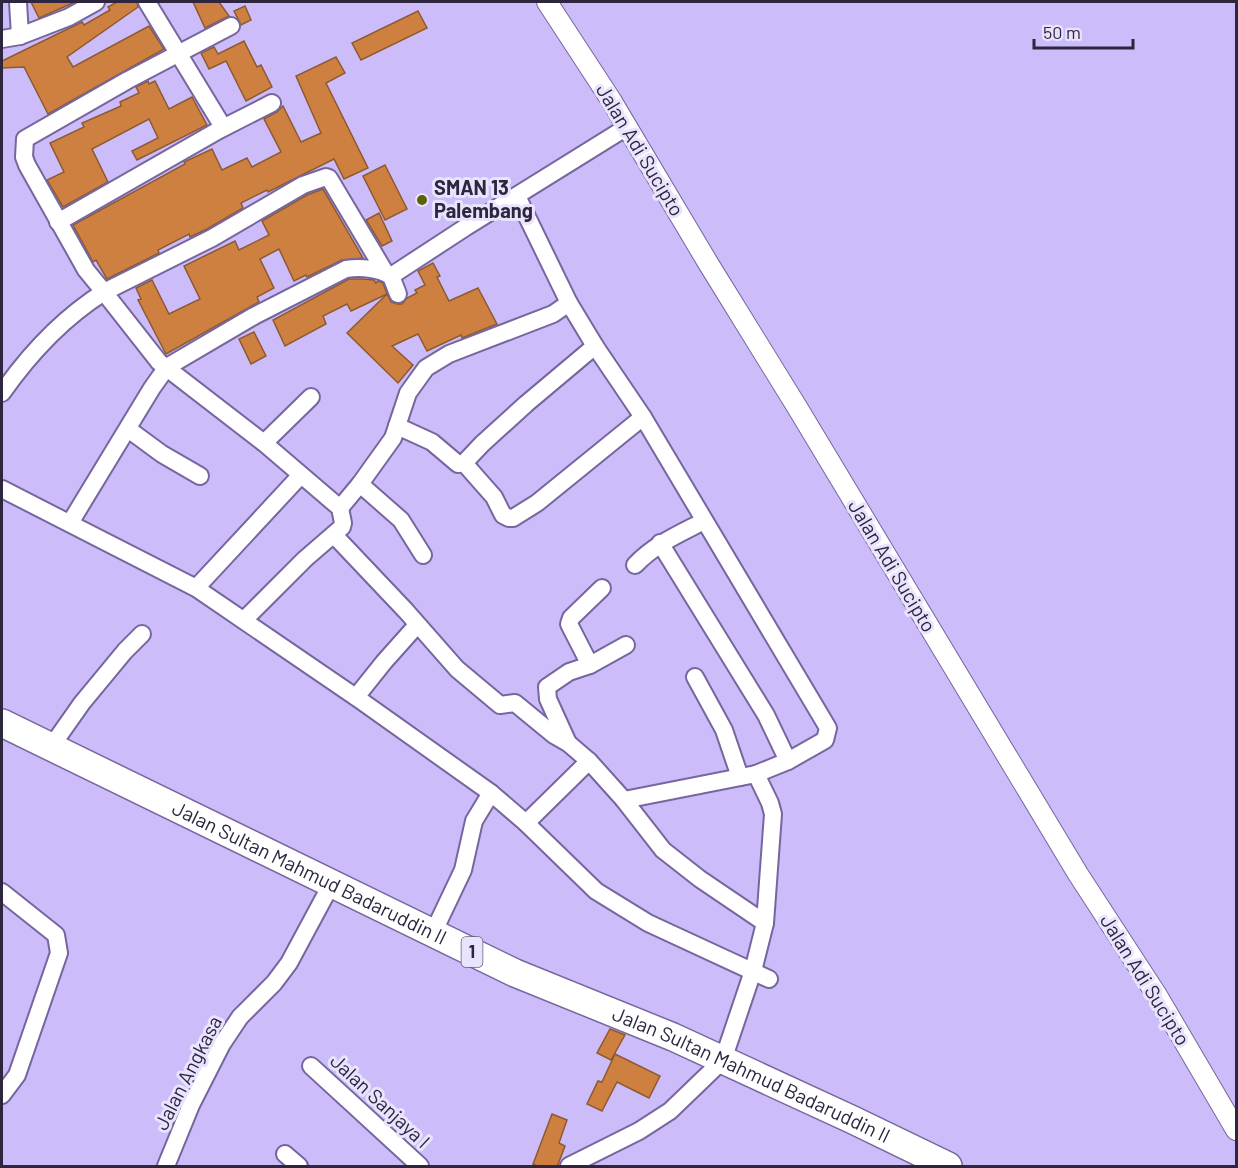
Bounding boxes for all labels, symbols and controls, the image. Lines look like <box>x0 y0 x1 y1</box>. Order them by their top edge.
scale bar <box>1034 12 1133 50</box>
text: 50 m <box>1043 21 1081 43</box>
street label: Jalan Adi Sucipto <box>592 79 690 220</box>
place label: SMAN 13 Palembang <box>434 175 533 222</box>
marker: SMAN 13 Palembang <box>415 193 429 207</box>
street label: Jalan Adi Sucipto <box>844 495 942 636</box>
street label: Jalan Sultan Mahmud Badaruddin II <box>169 795 451 949</box>
street label: Jalan Adi Sucipto <box>1096 909 1196 1049</box>
road number: 1 <box>462 937 482 967</box>
street label: Jalan Sultan Mahmud Badaruddin II <box>609 1001 894 1147</box>
street label: Jalan Angkasa <box>148 1011 226 1134</box>
street label: Jalan Sanjaya I <box>326 1048 435 1152</box>

